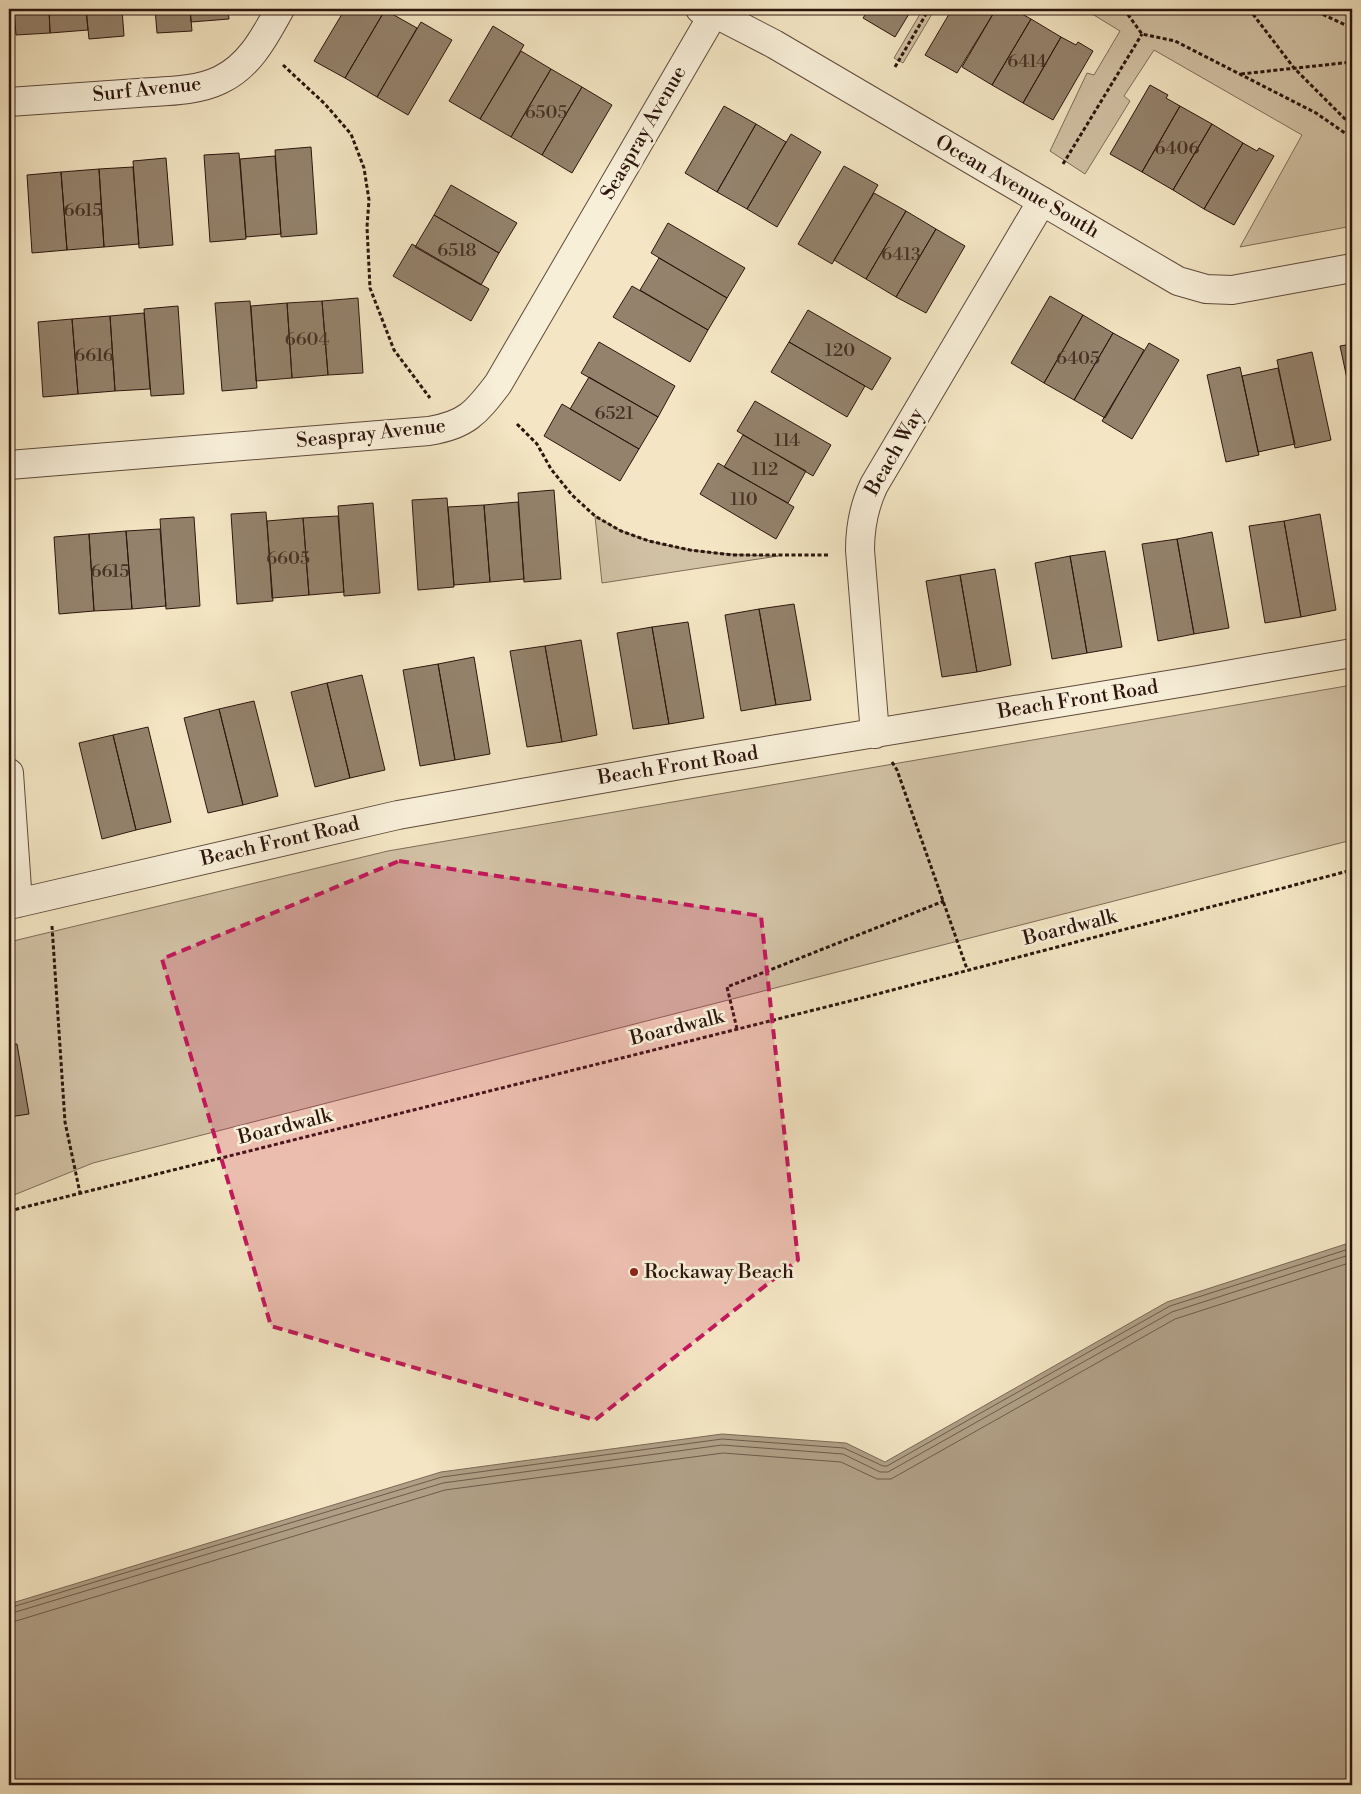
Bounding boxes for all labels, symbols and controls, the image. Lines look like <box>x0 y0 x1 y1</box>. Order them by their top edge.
house number: 6414 <box>1007 50 1047 73</box>
street label: Seaspray Avenue <box>596 62 692 204</box>
street label: Surf Avenue <box>91 72 203 108</box>
house number: 6505 <box>525 101 567 124</box>
street label: Ocean Avenue South <box>930 130 1104 244</box>
house number: 6406 <box>1155 137 1199 160</box>
house number: 6615 <box>64 199 103 222</box>
house number: 6518 <box>437 239 477 262</box>
house number: 6413 <box>881 243 921 266</box>
house number: 6604 <box>285 328 330 351</box>
house number: 120 <box>825 339 855 362</box>
house number: 6616 <box>74 344 114 367</box>
house number: 6405 <box>1056 347 1100 370</box>
house number: 6521 <box>594 402 634 425</box>
street label: Beach Way <box>859 404 930 501</box>
street label: Seaspray Avenue <box>295 414 447 454</box>
house number: 114 <box>774 429 800 452</box>
house number: 112 <box>752 458 778 481</box>
house number: 110 <box>730 488 758 511</box>
house number: 6605 <box>266 547 310 570</box>
house number: 6615 <box>91 560 130 583</box>
street label: Beach Front Road <box>995 675 1161 725</box>
street label: Beach Front Road <box>595 741 761 791</box>
street label: Beach Front Road <box>197 811 363 873</box>
street label: Boardwalk <box>1019 904 1121 952</box>
street label: Boardwalk <box>626 1004 728 1052</box>
street label: Boardwalk <box>234 1103 336 1151</box>
place label: Rockaway Beach <box>644 1260 794 1285</box>
marker: Rockaway Beach <box>628 1266 640 1278</box>

